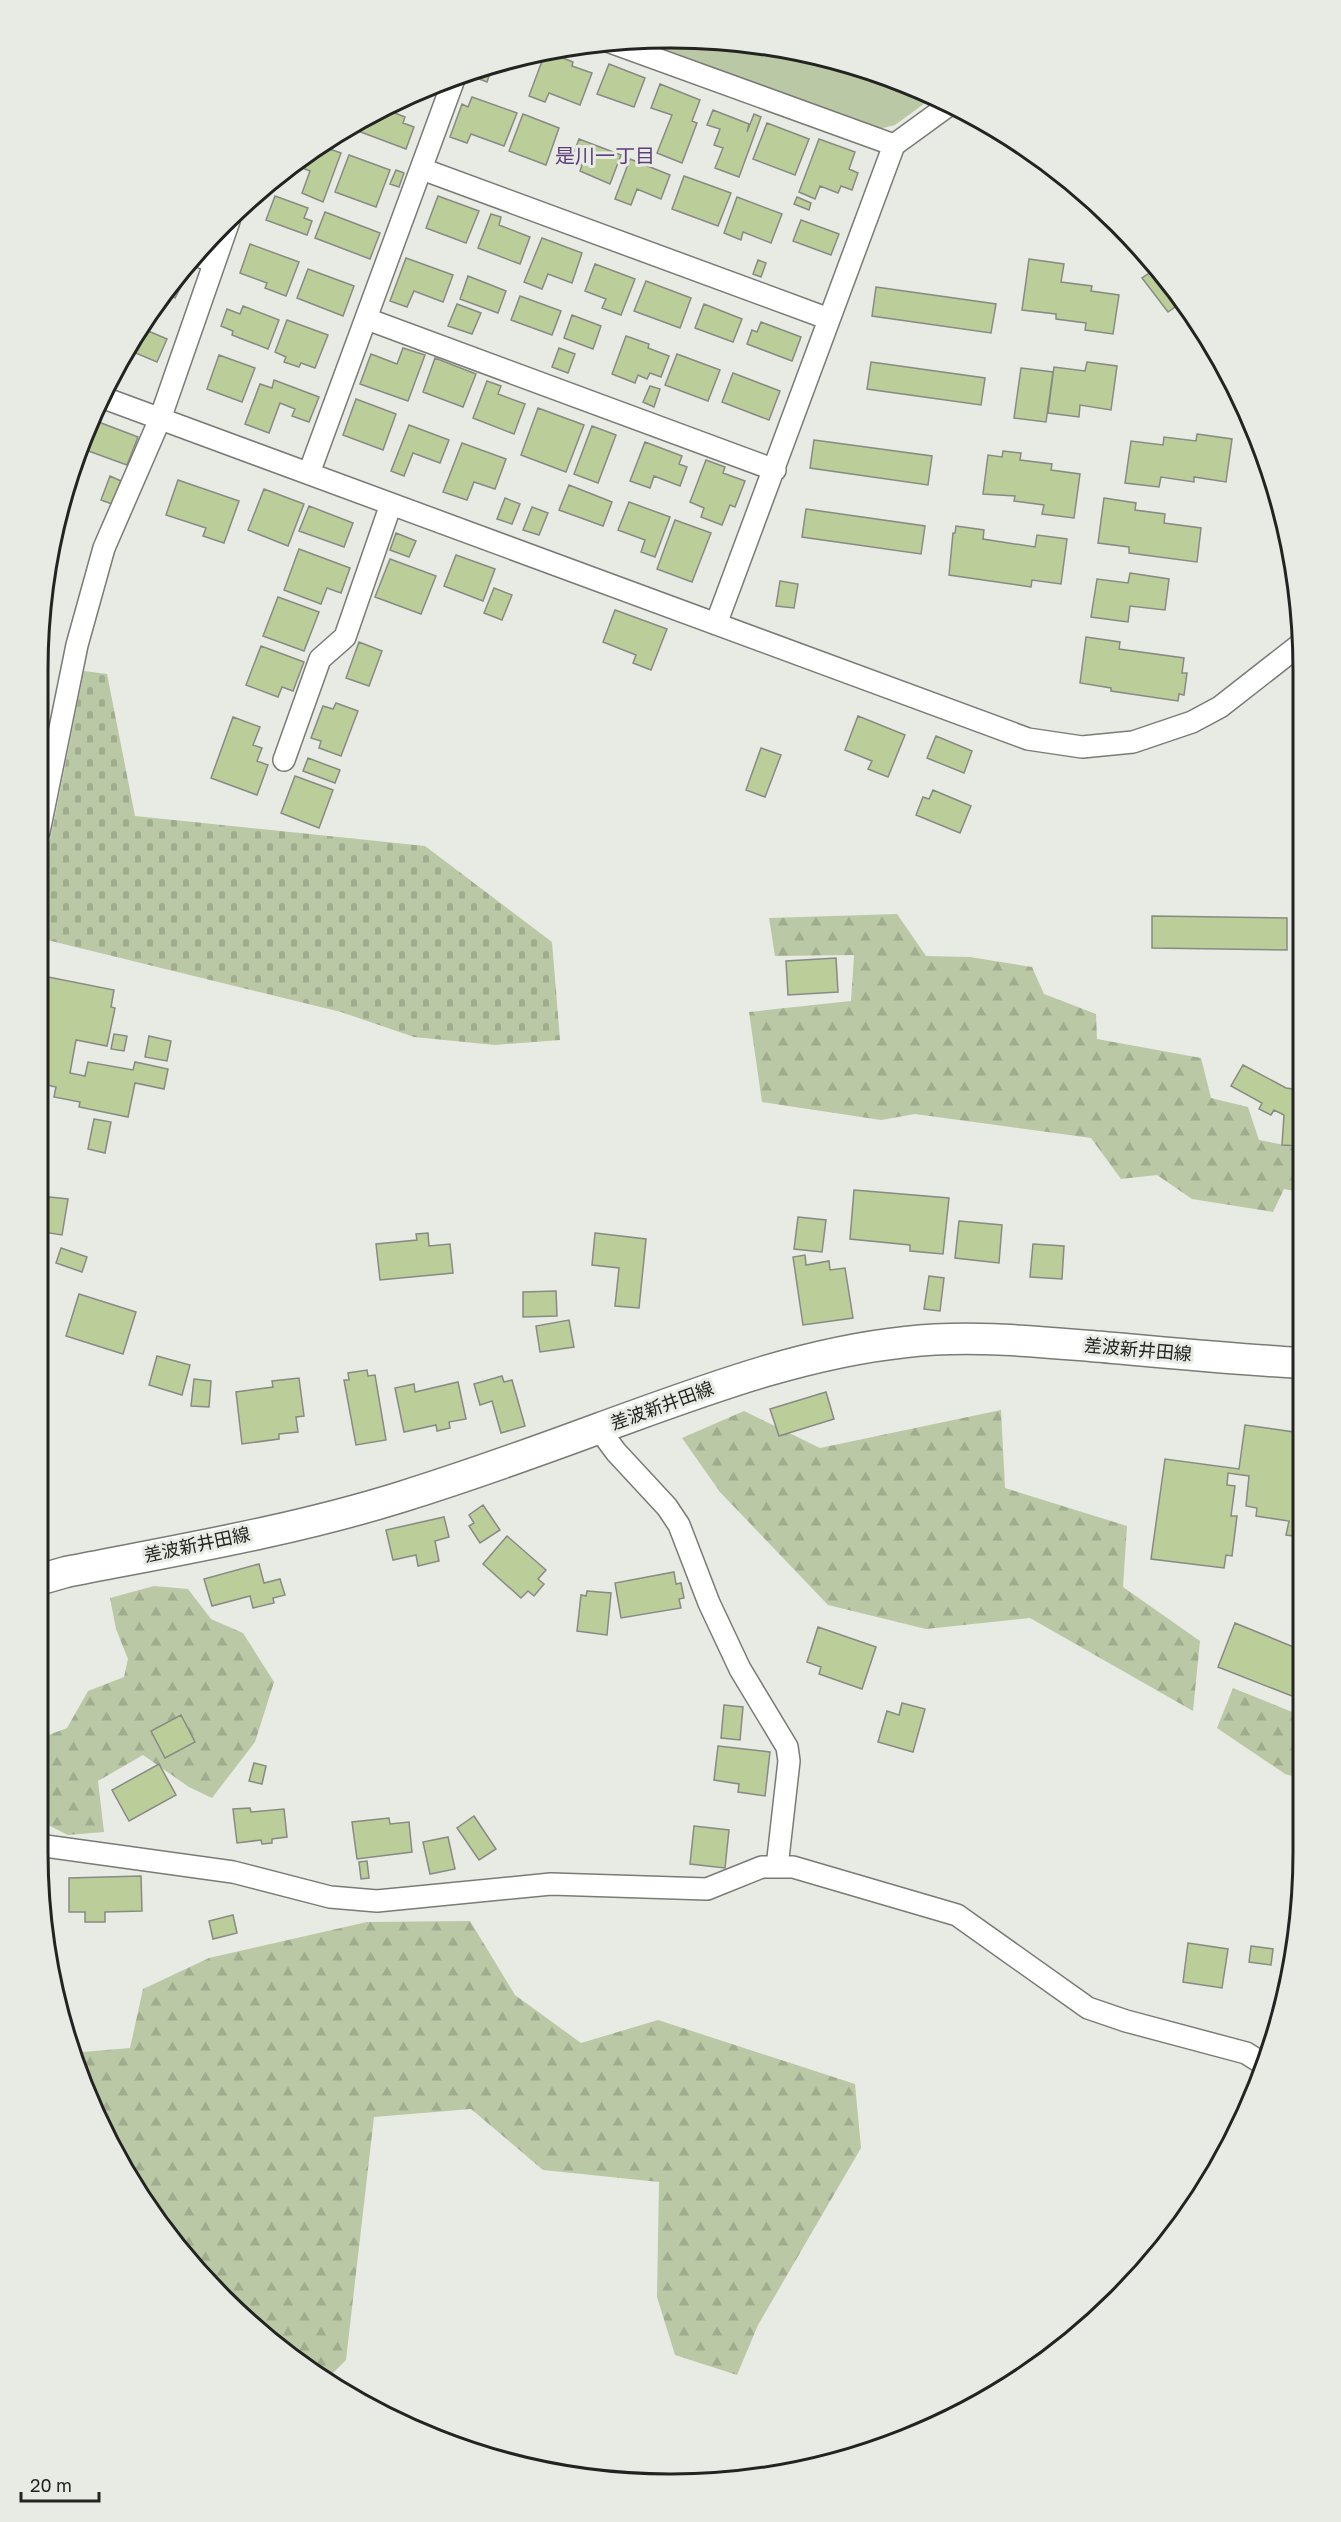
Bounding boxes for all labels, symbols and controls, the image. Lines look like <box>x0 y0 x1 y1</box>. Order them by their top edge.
district label: 是川一丁目 <box>555 143 655 167</box>
street label: 差波新井田線 <box>1083 1333 1193 1365</box>
street label: 差波新井田線 <box>607 1376 716 1434</box>
street label: 差波新井田線 <box>142 1522 252 1566</box>
scale bar <box>21 2465 99 2503</box>
text: 20 m <box>30 2474 72 2496</box>

